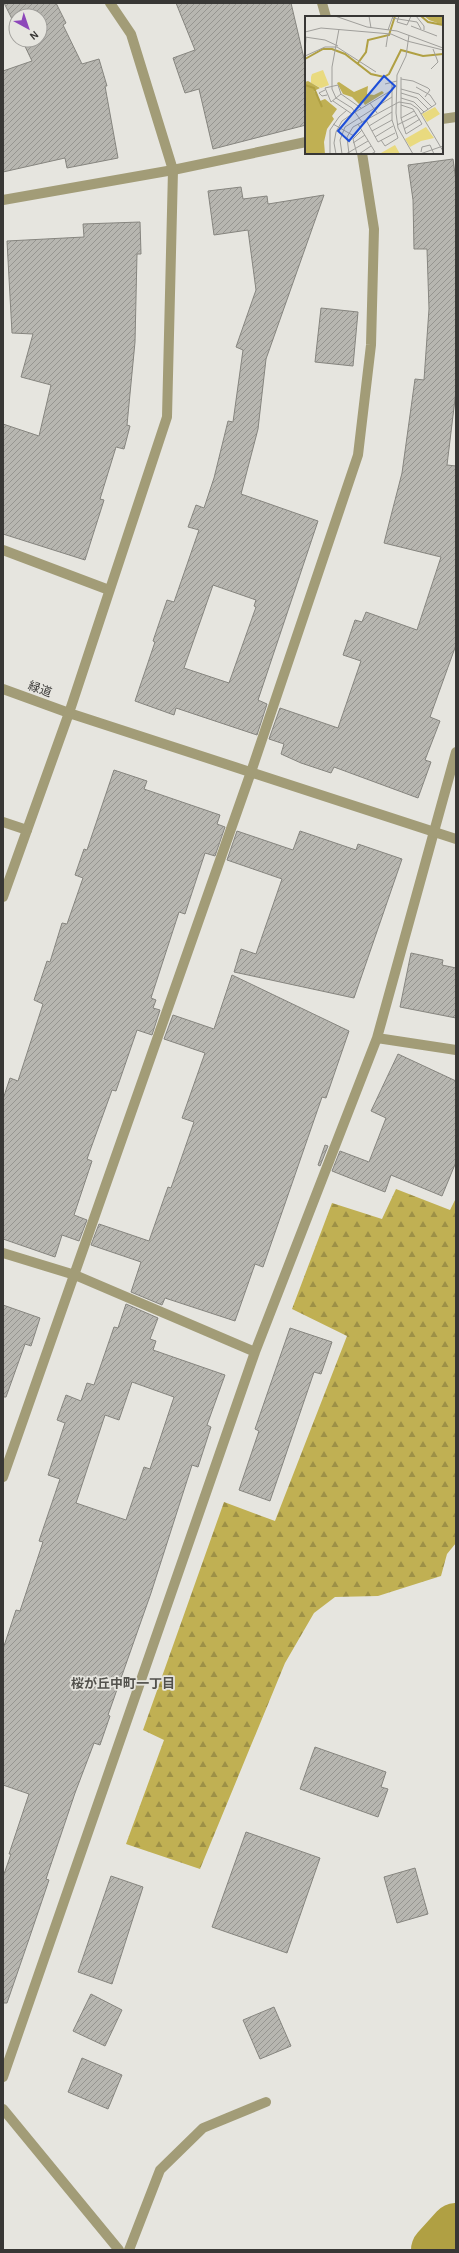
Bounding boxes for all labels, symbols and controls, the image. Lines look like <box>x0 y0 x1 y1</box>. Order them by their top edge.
north arrow <box>8 8 48 48</box>
inset map <box>305 16 443 154</box>
text: N <box>28 29 41 42</box>
street label: 緑道 <box>27 678 54 699</box>
district label: 桜が丘中町一丁目 <box>71 1676 175 1691</box>

